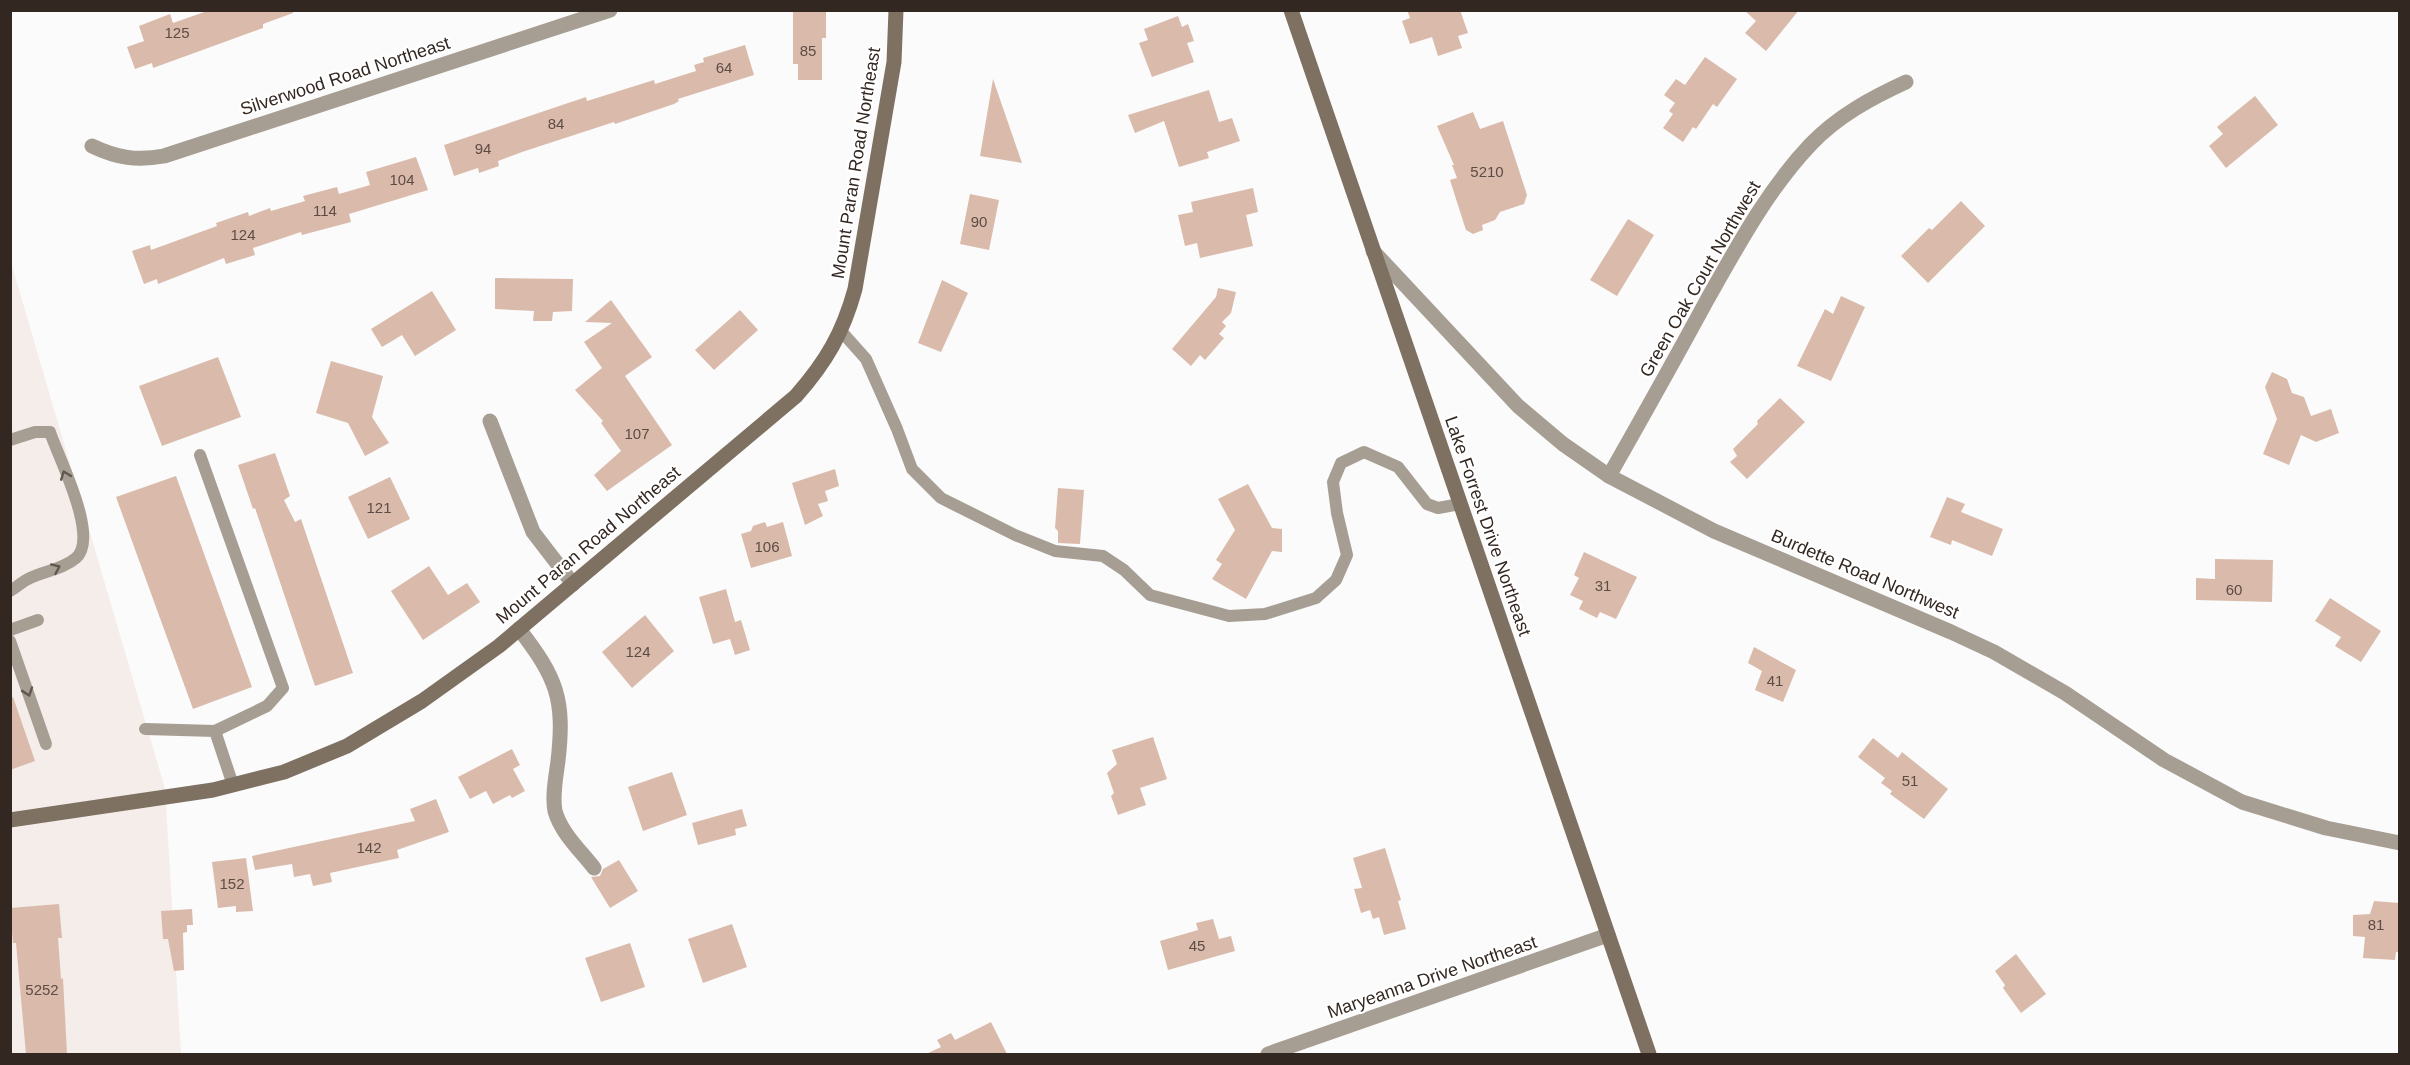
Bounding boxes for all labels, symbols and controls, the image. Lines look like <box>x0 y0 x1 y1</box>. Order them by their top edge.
house number: 125 <box>164 24 190 41</box>
street label: Silverwood Road Northeast <box>238 33 452 119</box>
house number: 85 <box>800 42 816 59</box>
street label: Mount Paran Road Northeast <box>828 46 884 280</box>
house number: 64 <box>716 59 732 76</box>
house number: 84 <box>548 115 564 132</box>
house number: 94 <box>475 140 491 157</box>
house number: 5210 <box>1470 163 1504 180</box>
house number: 104 <box>389 171 415 188</box>
street label: Green Oak Court Northwest <box>1636 177 1764 381</box>
house number: 114 <box>313 202 337 219</box>
house number: 90 <box>971 213 987 230</box>
house number: 124 <box>230 226 256 243</box>
street label: Lake Forrest Drive Northeast <box>1441 413 1535 639</box>
house number: 107 <box>624 425 650 442</box>
street label: Mount Paran Road Northeast <box>492 462 684 628</box>
one-way arrow <box>60 471 73 481</box>
house number: 121 <box>366 499 392 516</box>
street label: Burdette Road Northwest <box>1768 525 1962 623</box>
house number: 106 <box>754 538 780 555</box>
one-way arrow <box>50 563 61 575</box>
house number: 31 <box>1595 577 1611 594</box>
house number: 60 <box>2226 581 2242 598</box>
house number: 124 <box>625 643 651 660</box>
house number: 41 <box>1767 672 1783 689</box>
one-way arrow <box>21 686 34 697</box>
house number: 51 <box>1902 772 1918 789</box>
house number: 142 <box>356 839 382 856</box>
house number: 152 <box>219 875 245 892</box>
house number: 81 <box>2368 916 2384 933</box>
street label: Maryeanna Drive Northeast <box>1325 932 1539 1022</box>
house number: 45 <box>1189 937 1205 954</box>
house number: 5252 <box>25 981 59 998</box>

